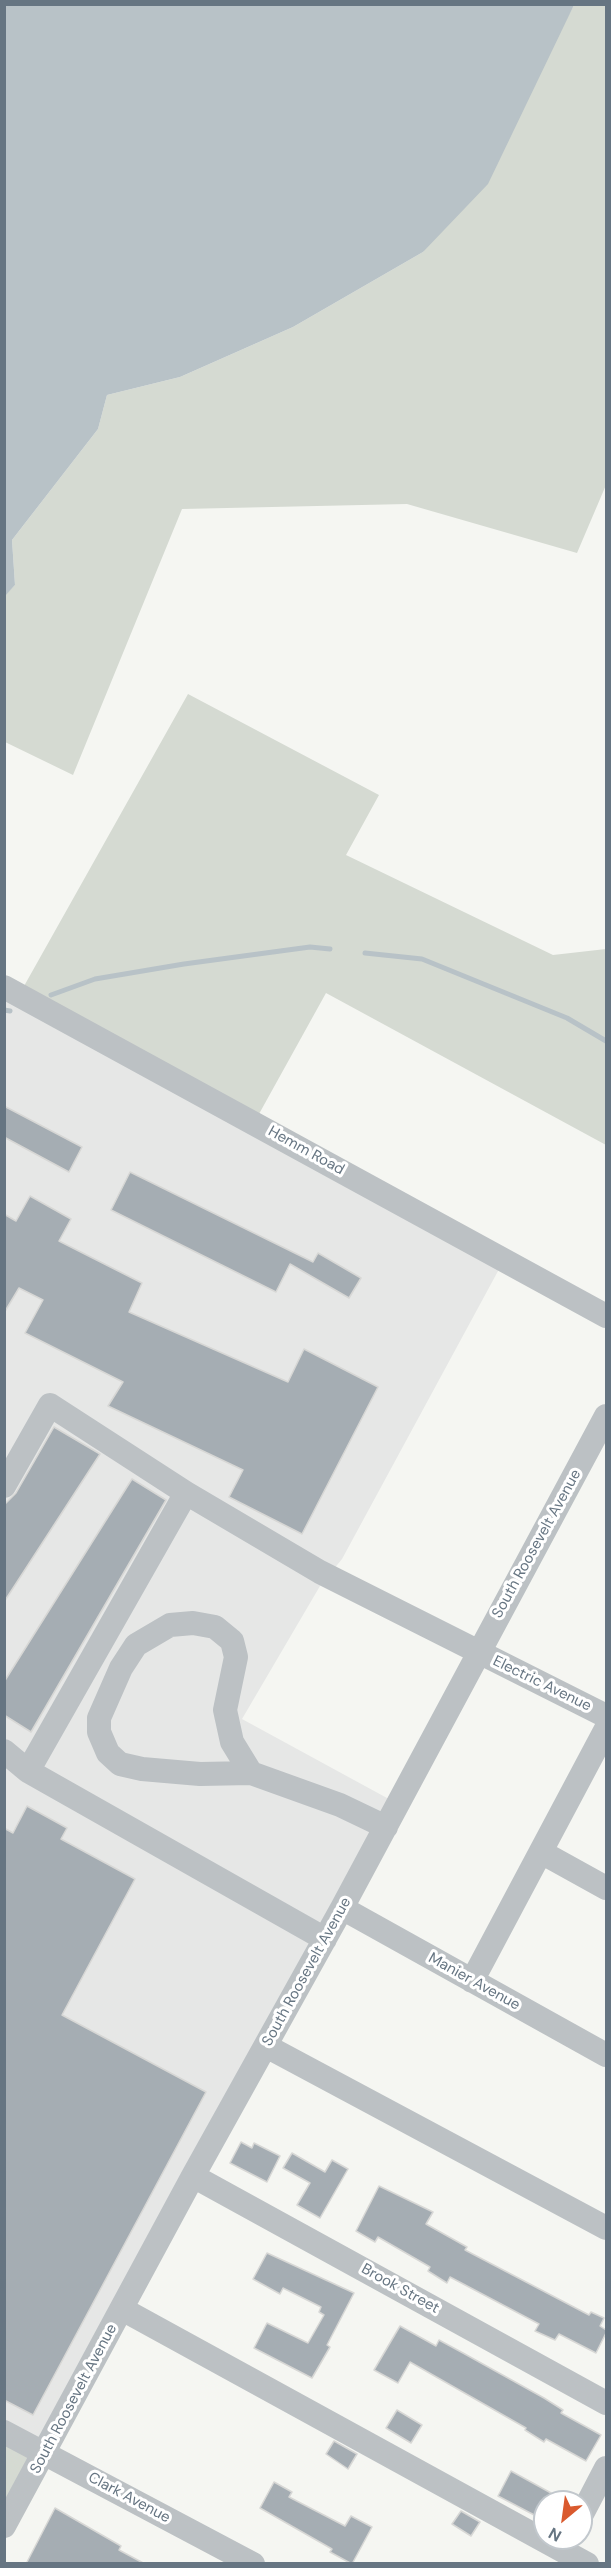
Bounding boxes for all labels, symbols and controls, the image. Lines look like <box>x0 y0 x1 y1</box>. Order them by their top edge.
street label: Hemm Road <box>265 1123 347 1179</box>
street label: South Roosevelt Avenue <box>489 1467 585 1621</box>
street label: Electric Avenue <box>490 1652 594 1716</box>
street label: South Roosevelt Avenue <box>259 1895 355 2049</box>
street label: Manier Avenue <box>425 1949 523 2015</box>
street label: Brook Street <box>358 2260 442 2318</box>
street label: South Roosevelt Avenue <box>27 2321 121 2477</box>
street label: Clark Avenue <box>85 2469 173 2527</box>
north arrow <box>533 2490 593 2550</box>
text: N <box>545 2522 565 2546</box>

